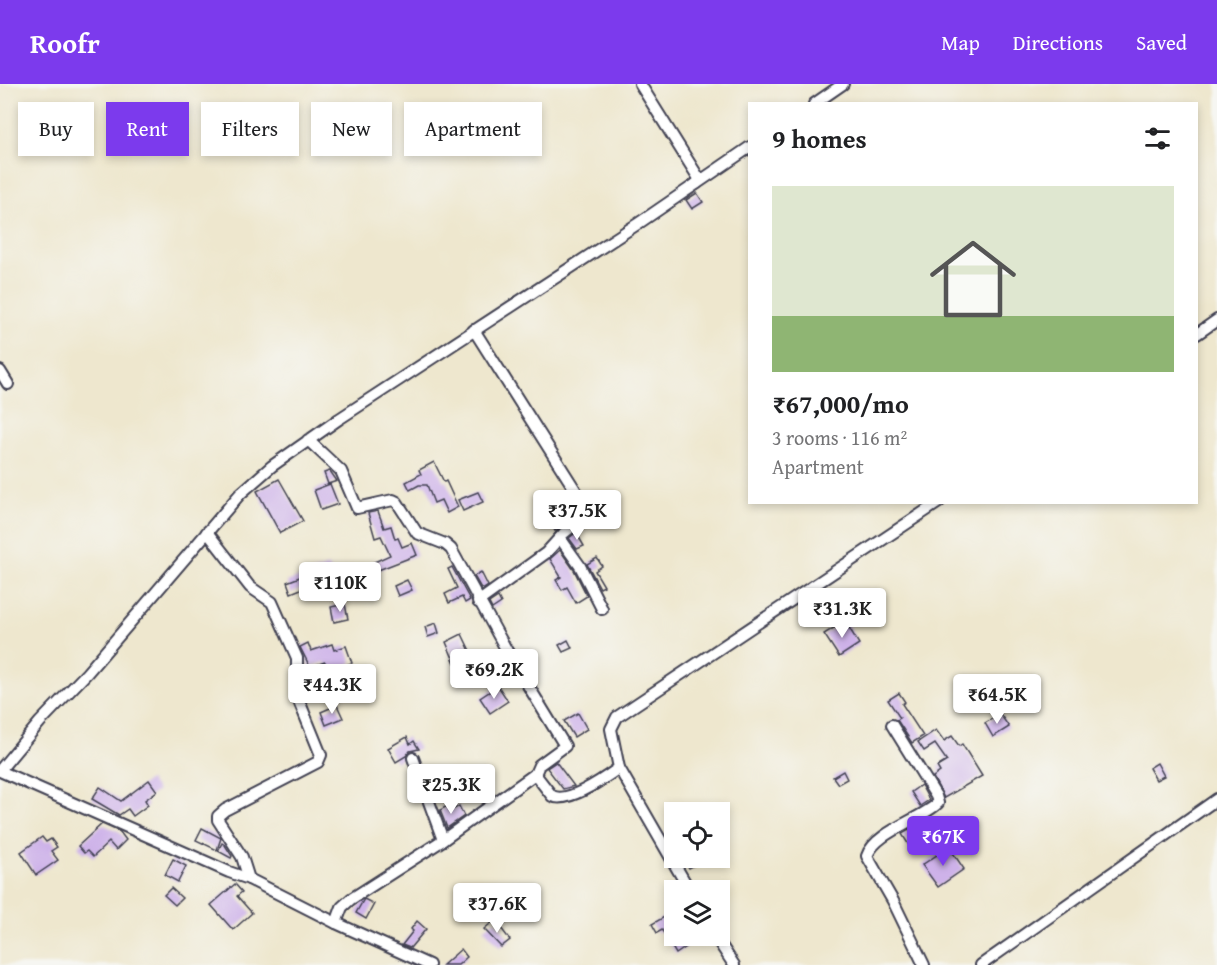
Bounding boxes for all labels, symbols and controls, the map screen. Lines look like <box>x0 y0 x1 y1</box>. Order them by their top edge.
text: Roofr <box>30 22 100 63</box>
text: Map <box>941 27 980 58</box>
text: Directions <box>1013 27 1103 58</box>
text: Saved <box>1136 27 1187 58</box>
chip: Buy <box>18 102 94 156</box>
chip: Rent <box>106 102 189 156</box>
chip: Filters <box>201 102 299 156</box>
chip: New <box>311 102 392 156</box>
chip: Apartment <box>404 102 542 156</box>
text: 9 homes <box>772 119 867 158</box>
icon: filters <box>1141 122 1174 155</box>
icon: home <box>919 225 1027 333</box>
text: ₹67,000/mo <box>772 384 909 423</box>
text: 3 rooms · 116 m² <box>772 423 907 452</box>
text: Apartment <box>772 452 864 481</box>
pin: ₹37.5K <box>528 490 626 541</box>
text: ₹37.5K <box>547 495 607 524</box>
pin: ₹110K <box>298 562 382 613</box>
text: ₹110K <box>313 567 367 596</box>
pin: ₹31.3K <box>793 588 891 639</box>
text: ₹31.3K <box>812 593 872 622</box>
pin: ₹69.2K <box>445 649 543 700</box>
text: ₹69.2K <box>464 654 524 683</box>
pin: ₹44.3K <box>283 664 381 715</box>
text: ₹44.3K <box>302 669 362 698</box>
pin: ₹64.5K <box>948 674 1046 725</box>
text: ₹64.5K <box>967 679 1027 708</box>
pin: ₹25.3K <box>402 764 500 815</box>
text: ₹25.3K <box>421 769 481 798</box>
map controls <box>664 802 730 946</box>
button: locate <box>664 802 730 868</box>
pin: ₹67K <box>907 816 979 867</box>
text: ₹67K <box>921 821 965 850</box>
button: layers <box>664 880 730 946</box>
pin: ₹37.6K <box>448 883 546 934</box>
text: ₹37.6K <box>467 888 527 917</box>

